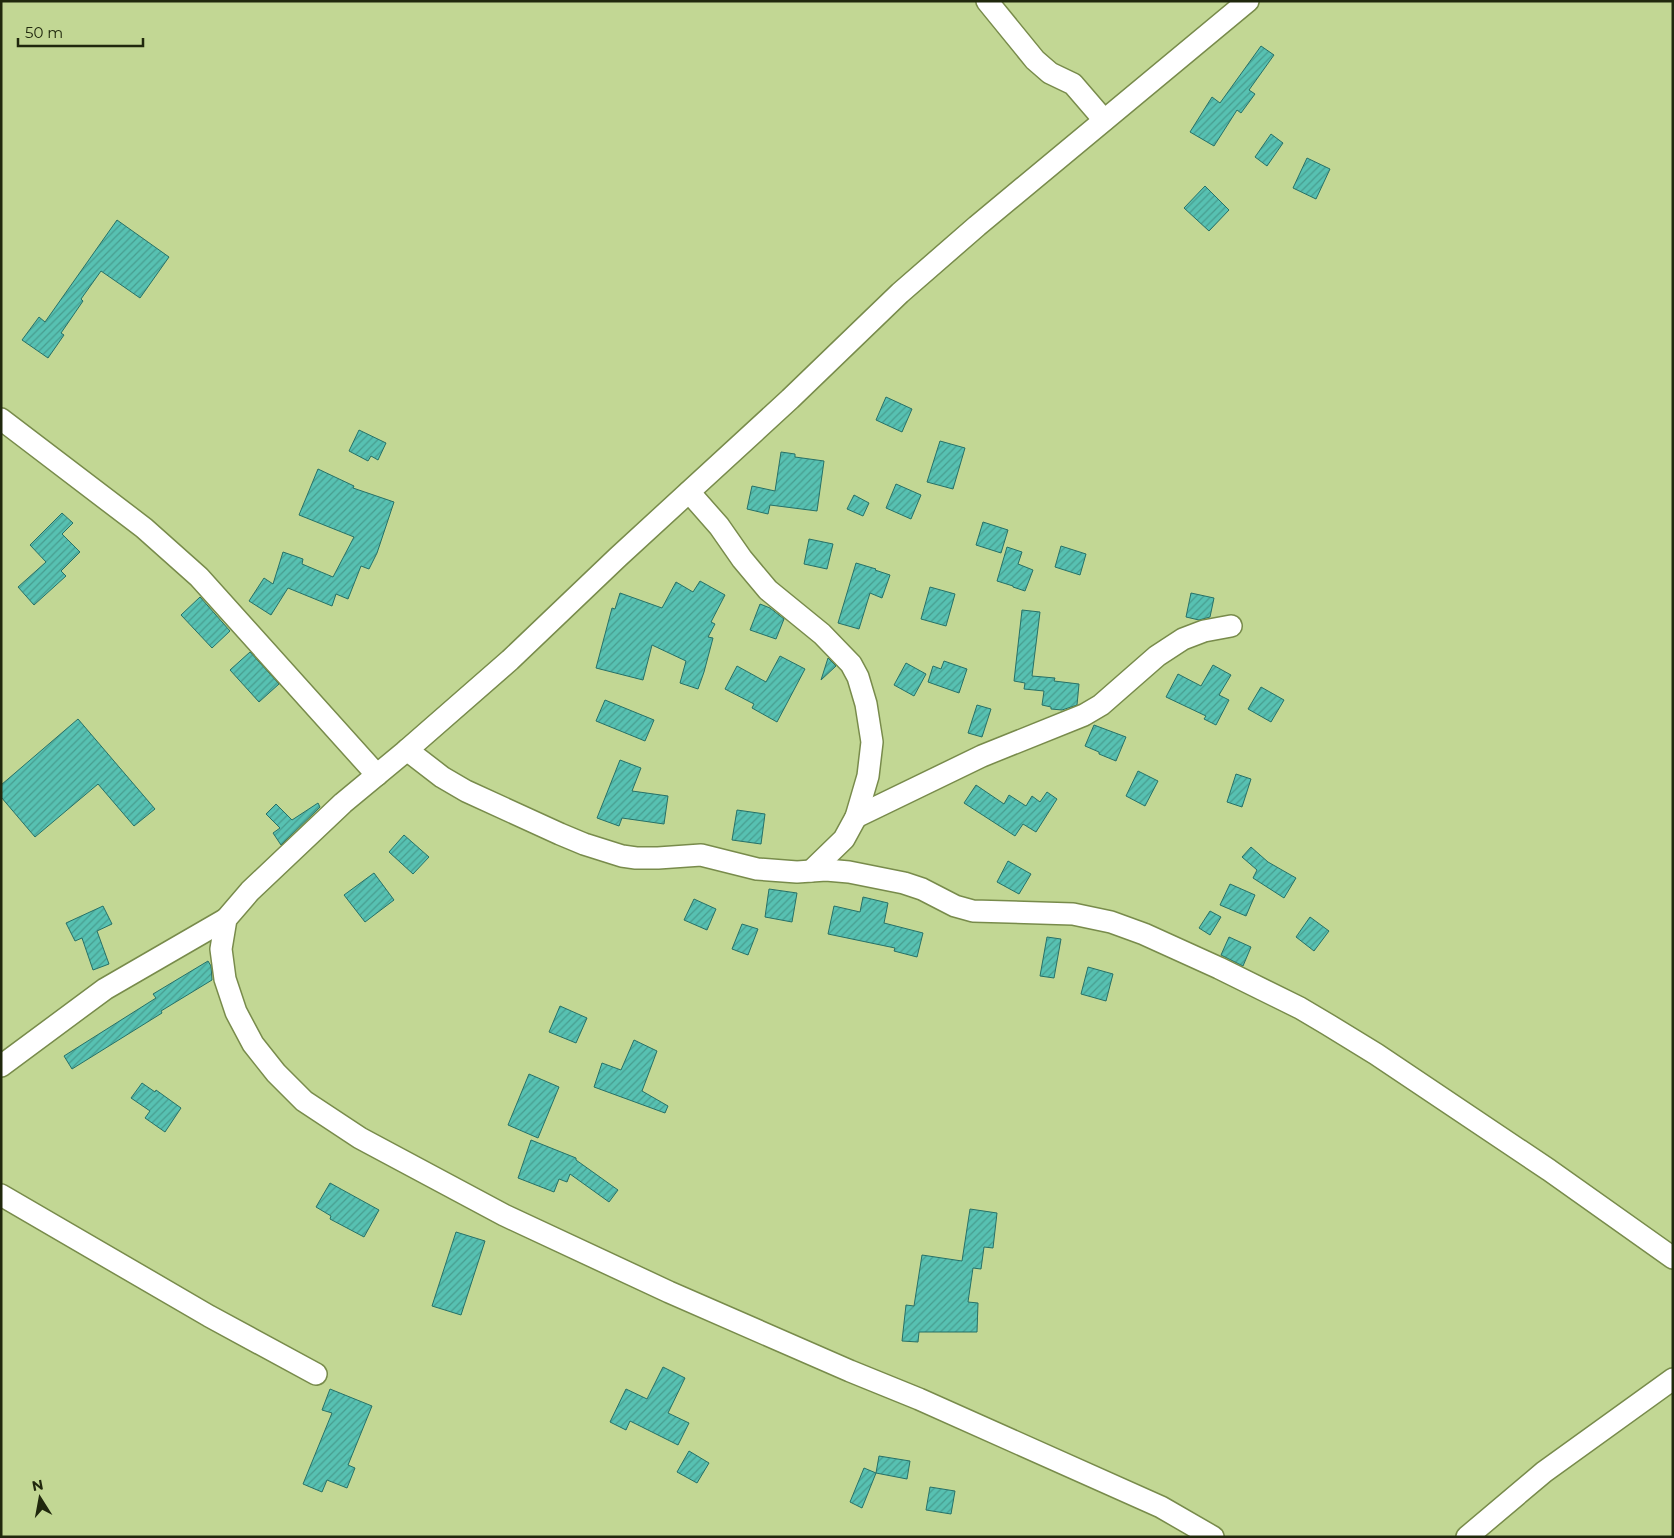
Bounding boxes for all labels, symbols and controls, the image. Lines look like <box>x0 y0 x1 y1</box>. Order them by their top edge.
scale bar <box>18 15 142 47</box>
text: 50 m <box>25 23 63 42</box>
north arrow <box>15 1473 65 1523</box>
text: N <box>30 1475 45 1495</box>

